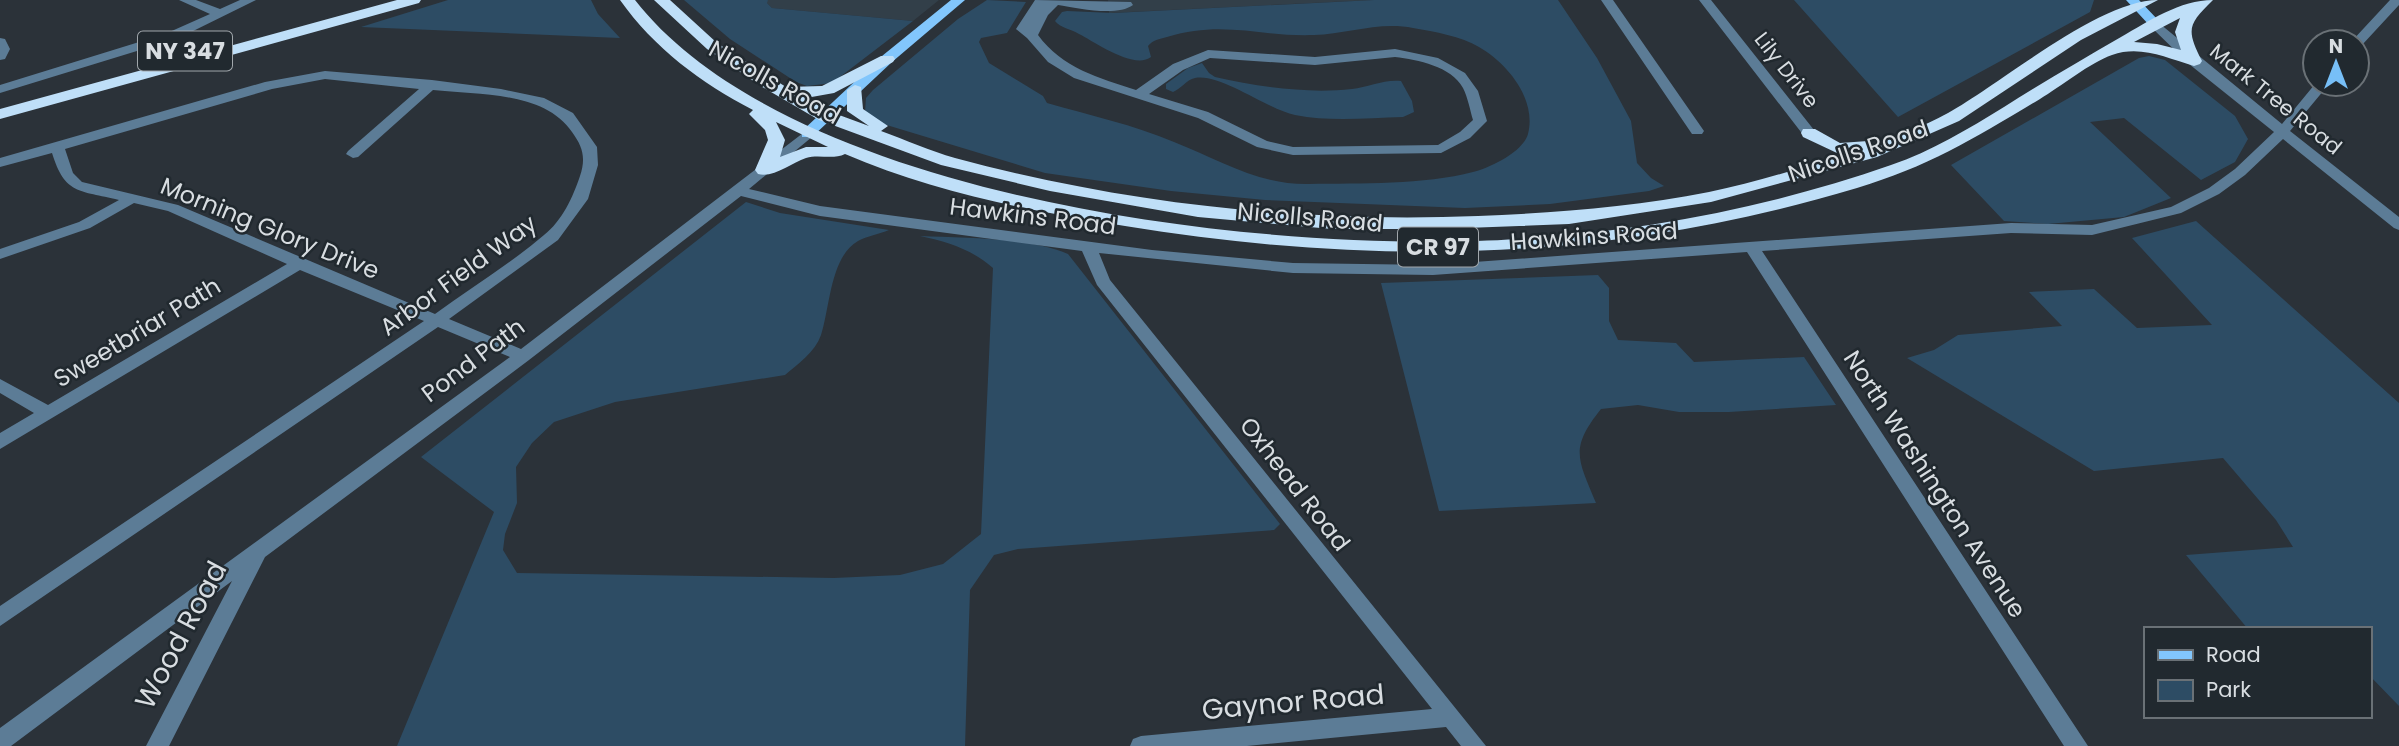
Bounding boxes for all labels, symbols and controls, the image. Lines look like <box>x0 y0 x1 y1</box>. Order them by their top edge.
street label: Lily Drive <box>1748 26 1826 114</box>
north arrow <box>2301 28 2371 98</box>
road number: NY 347 <box>138 32 232 70</box>
street label: Nicolls Road <box>703 32 847 132</box>
text: N <box>2329 33 2343 60</box>
street label: Mark Tree Road <box>2204 37 2348 161</box>
street label: Nicolls Road <box>1784 112 1932 190</box>
street label: Morning Glory Drive <box>156 169 384 287</box>
street label: Hawkins Road <box>948 189 1118 243</box>
street label: Nicolls Road <box>1236 194 1384 240</box>
street label: Arbor Field Way <box>373 207 544 343</box>
street label: Hawkins Road <box>1509 214 1679 258</box>
road number: CR 97 <box>1398 228 1478 266</box>
street label: Sweetbriar Path <box>47 269 227 395</box>
street label: Pond Path <box>415 310 531 410</box>
street label: North Washington Avenue <box>1836 344 2034 624</box>
street label: Oxhead Road <box>1232 410 1358 558</box>
street label: Wood Road <box>126 554 236 716</box>
legend <box>2144 627 2371 718</box>
text: Road <box>2206 640 2261 669</box>
street label: Gaynor Road <box>1200 675 1386 729</box>
text: Park <box>2206 675 2251 704</box>

